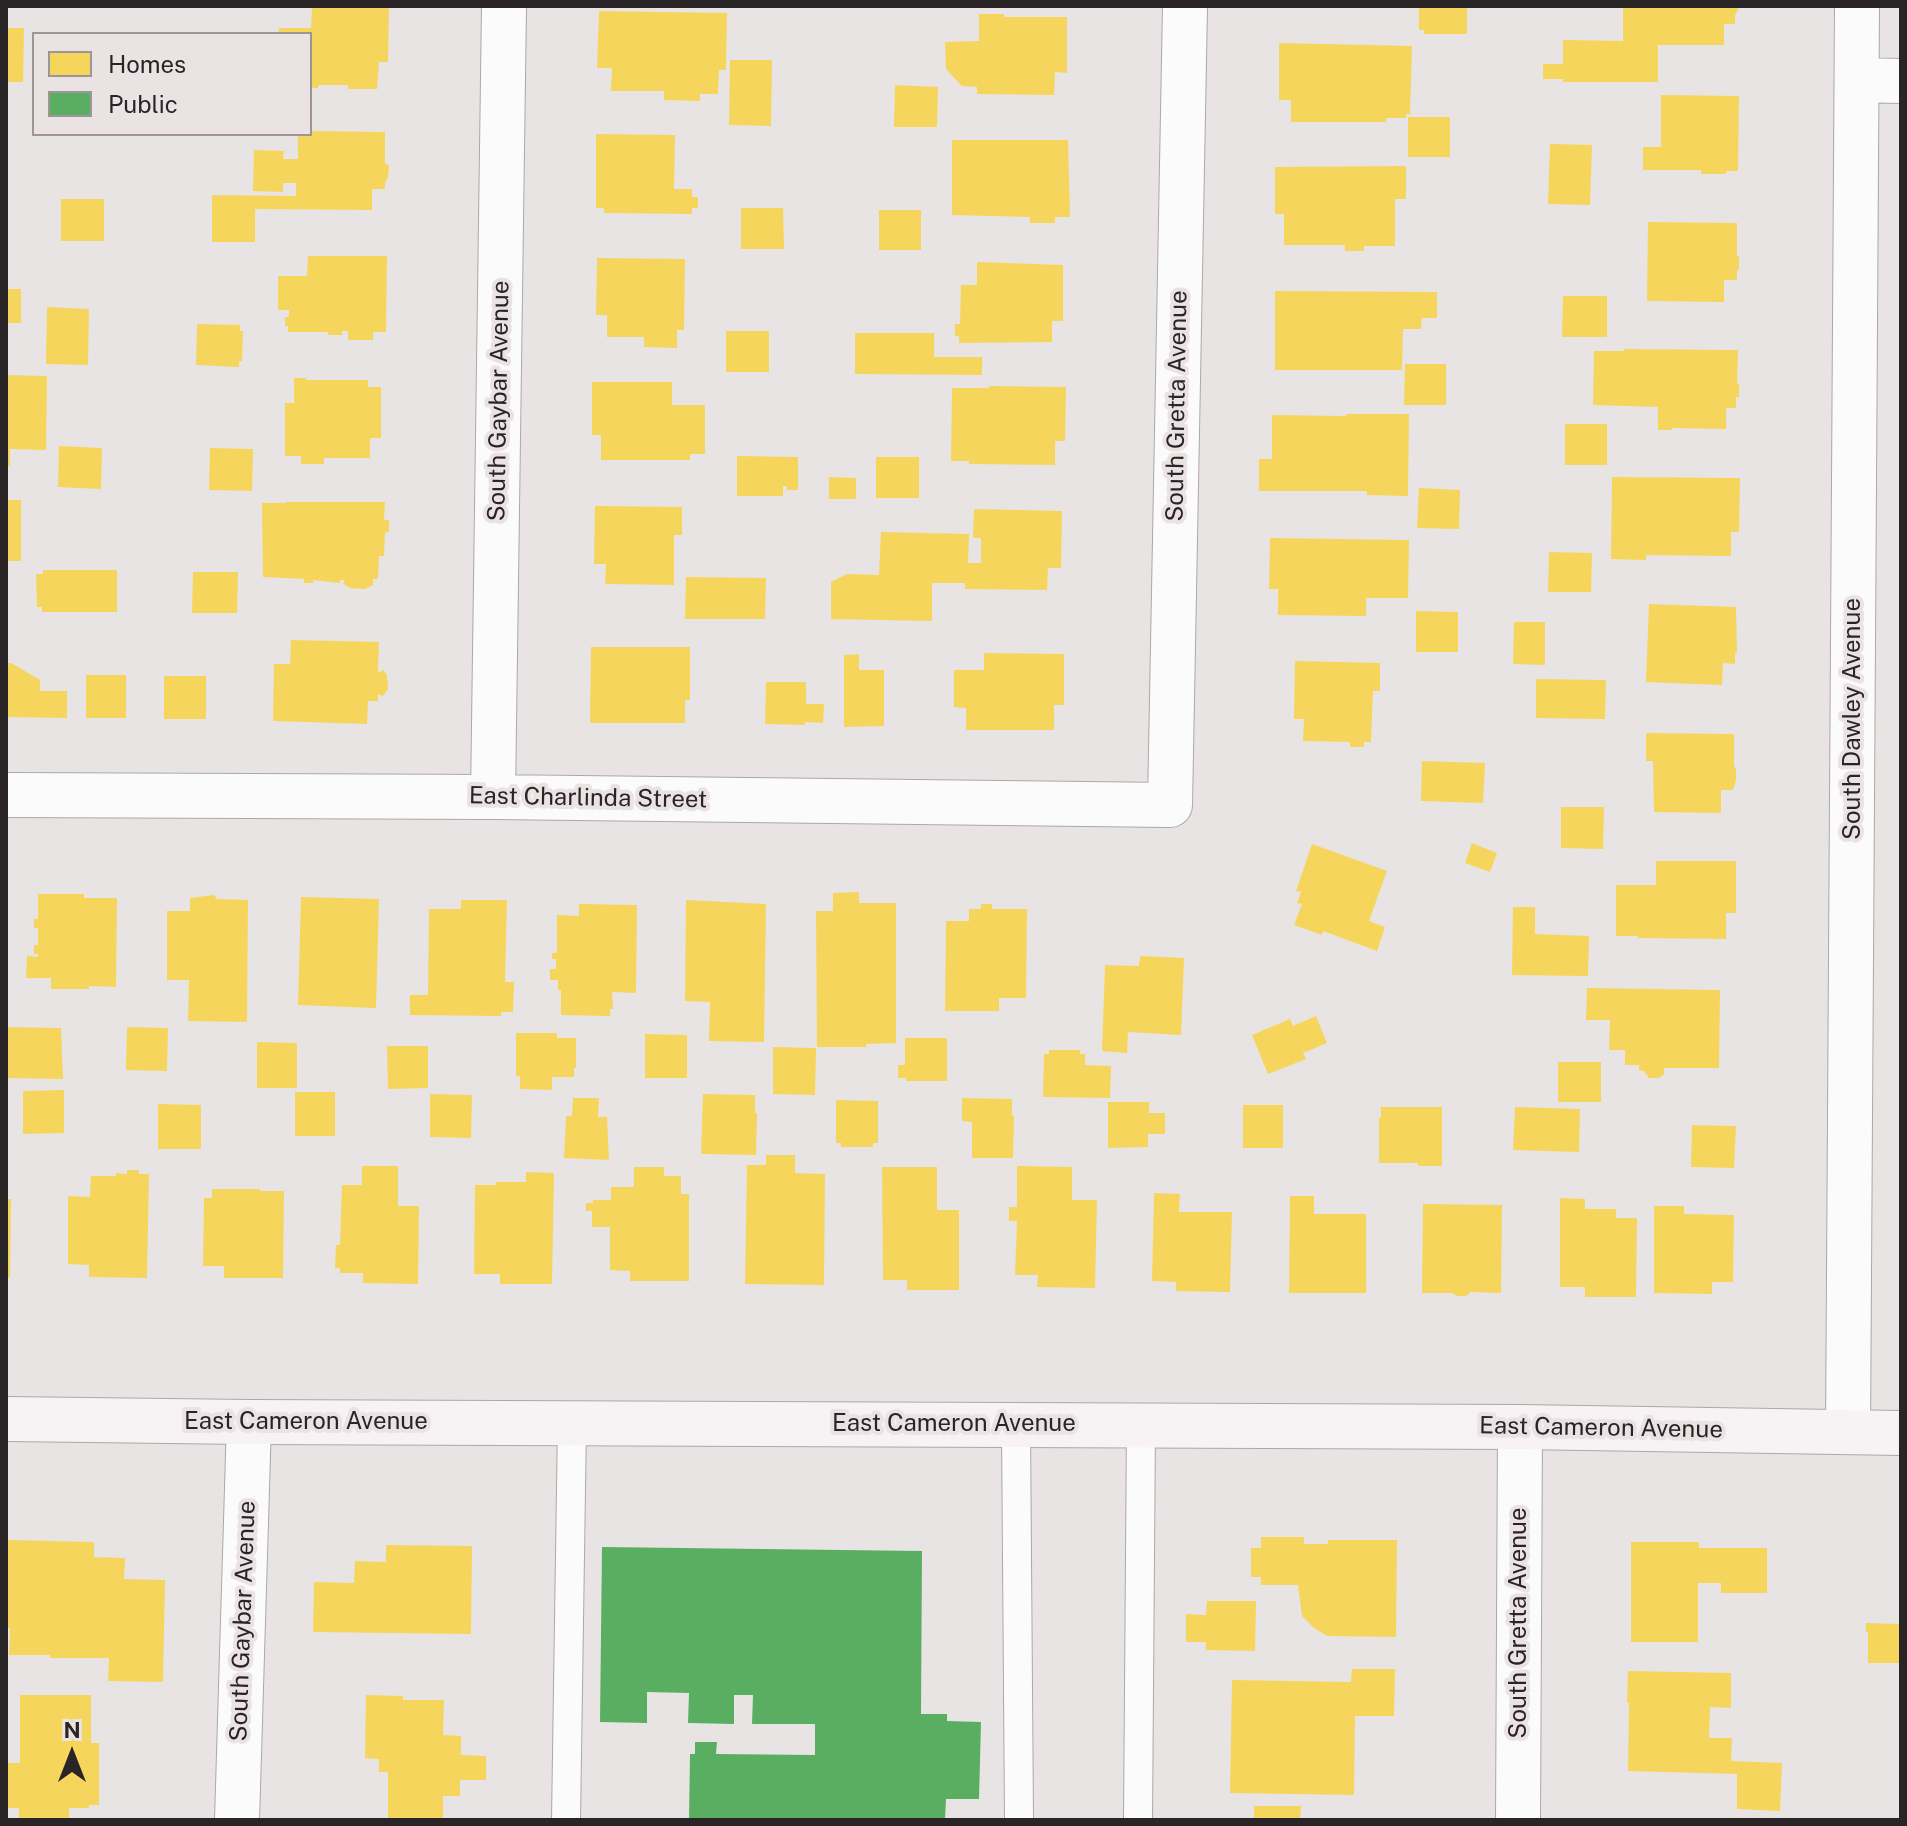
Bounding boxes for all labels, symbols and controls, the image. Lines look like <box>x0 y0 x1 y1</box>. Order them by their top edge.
legend <box>32 32 312 136</box>
text: Homes <box>108 50 186 78</box>
text: Public <box>108 90 178 118</box>
street label: South Gaybar Avenue <box>482 280 516 522</box>
street label: South Gretta Avenue <box>1161 290 1193 522</box>
street label: South Dawley Avenue <box>1839 598 1867 840</box>
street label: East Charlinda Street <box>469 782 707 814</box>
street label: East Cameron Avenue <box>184 1408 428 1436</box>
street label: East Cameron Avenue <box>832 1410 1076 1438</box>
street label: East Cameron Avenue <box>1479 1411 1723 1445</box>
street label: South Gaybar Avenue <box>224 1500 262 1742</box>
street label: South Gretta Avenue <box>1505 1507 1533 1739</box>
north arrow <box>32 1714 112 1794</box>
text: N <box>63 1717 81 1743</box>

